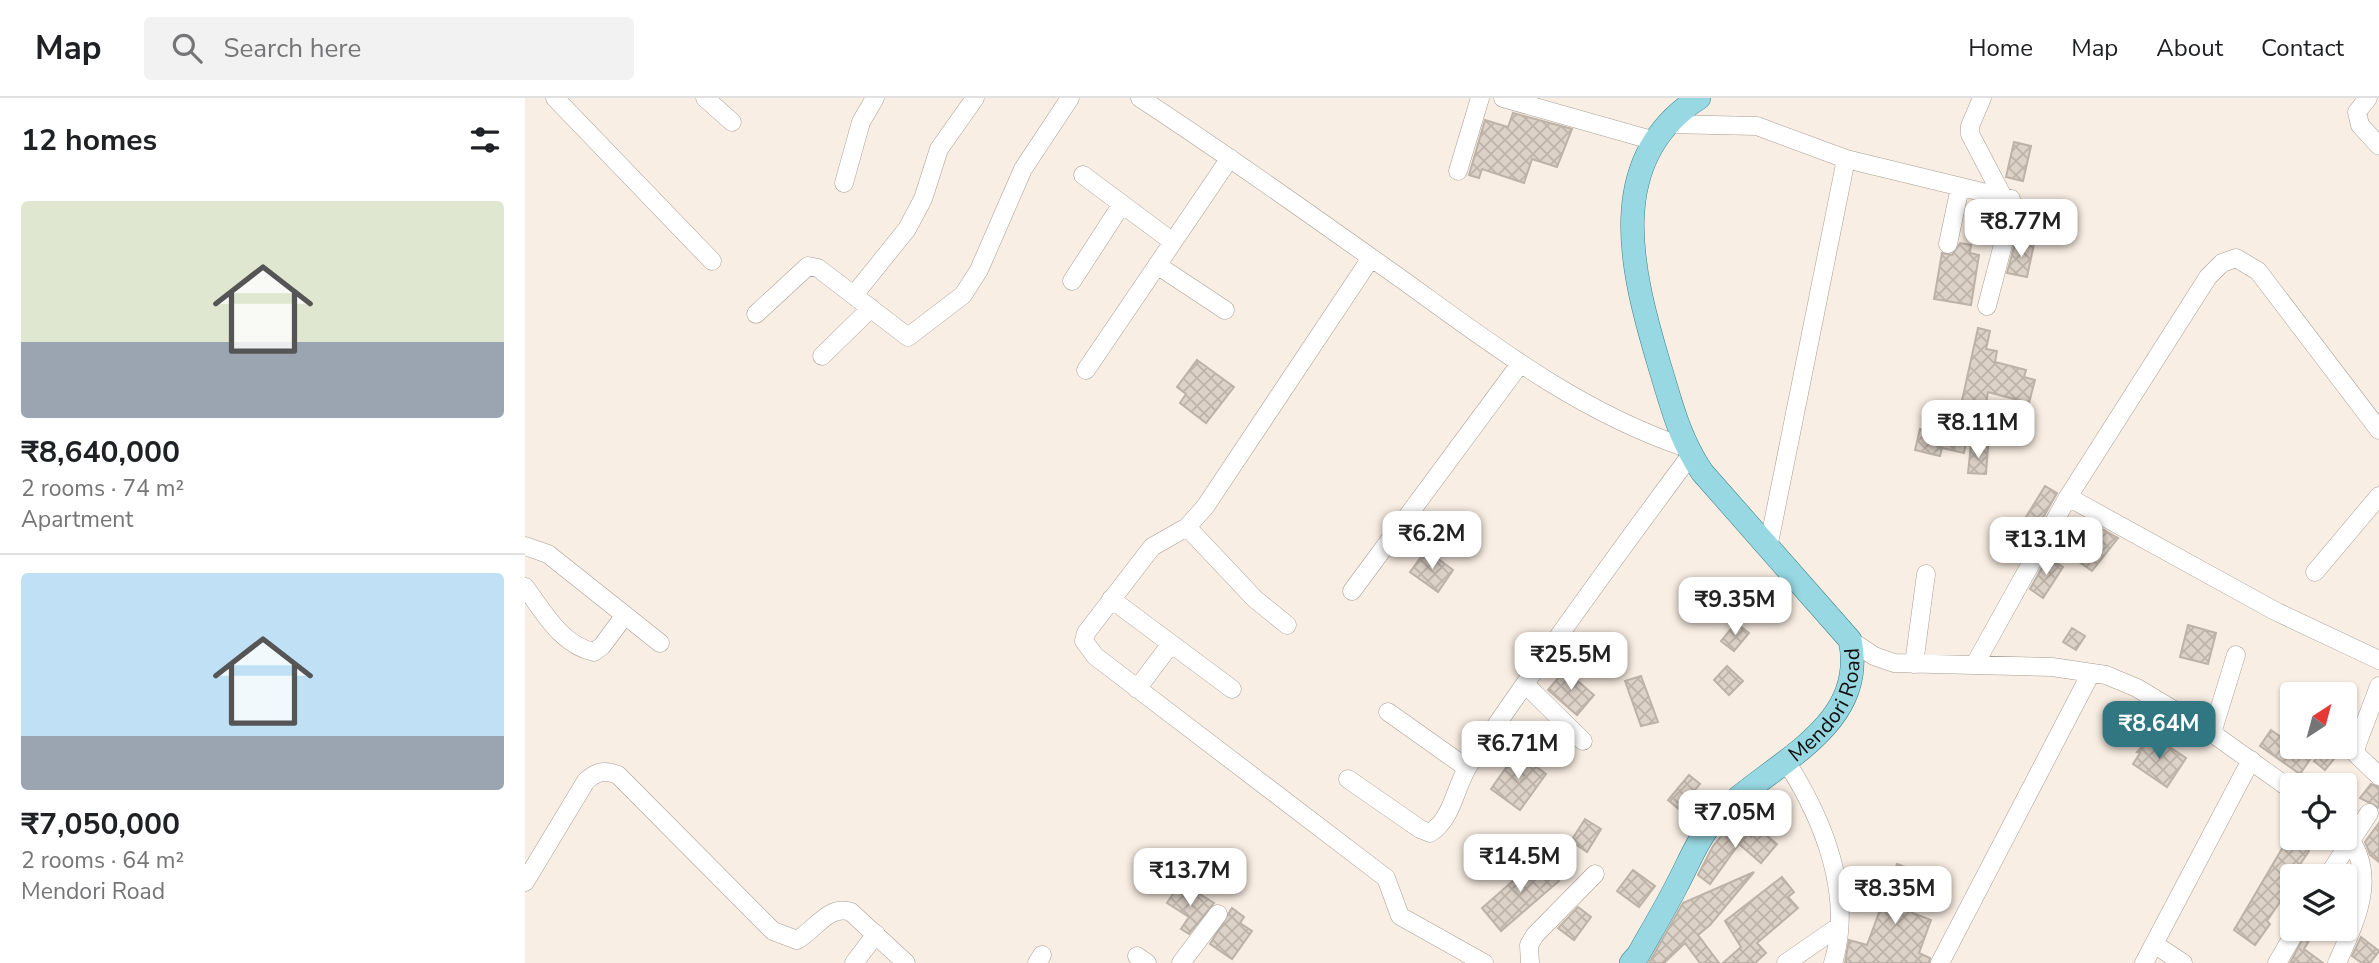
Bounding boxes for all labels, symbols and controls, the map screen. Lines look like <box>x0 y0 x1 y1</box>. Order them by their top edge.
search box <box>144 17 634 80</box>
text: Map <box>35 26 102 71</box>
icon: search <box>168 29 206 67</box>
text: Search here <box>224 31 361 66</box>
text: Home <box>1968 32 2033 64</box>
text: Map <box>2071 32 2118 64</box>
text: About <box>2156 32 2223 64</box>
text: Contact <box>2261 32 2344 64</box>
text: 12 homes <box>21 120 157 161</box>
icon: filters <box>466 121 504 159</box>
pin: ₹8.77M <box>1964 200 2078 259</box>
text: ₹8.77M <box>1981 206 2061 237</box>
icon: home <box>200 246 326 372</box>
pin: ₹8.11M <box>1921 400 2035 460</box>
text: ₹8.11M <box>1938 407 2018 438</box>
text: ₹8,640,000 <box>21 432 180 473</box>
text: 2 rooms · 74 m² <box>21 473 184 504</box>
text: Apartment <box>21 504 133 535</box>
pin: ₹6.2M <box>1383 512 1481 571</box>
text: ₹6.2M <box>1398 518 1466 549</box>
pin: ₹13.1M <box>1989 518 2103 577</box>
text: ₹13.1M <box>2006 524 2086 555</box>
pin: ₹9.35M <box>1678 578 1792 637</box>
text: ₹9.35M <box>1695 584 1775 615</box>
icon: home <box>200 618 326 744</box>
pin: ₹25.5M <box>1514 632 1628 692</box>
text: ₹25.5M <box>1531 639 1611 670</box>
street label: Mendori Road <box>1782 647 1867 768</box>
north arrow <box>2280 682 2357 760</box>
map controls <box>2280 682 2357 941</box>
pin: ₹8.64M <box>2102 702 2216 761</box>
text: ₹8.64M <box>2119 708 2199 739</box>
pin: ₹6.71M <box>1461 722 1575 781</box>
text: ₹6.71M <box>1478 728 1558 759</box>
button: locate <box>2280 773 2357 850</box>
pin: ₹7.05M <box>1678 790 1792 850</box>
text: ₹7.05M <box>1695 797 1775 828</box>
text: ₹7,050,000 <box>21 804 180 845</box>
pin: ₹14.5M <box>1463 834 1577 894</box>
text: ₹14.5M <box>1480 841 1560 872</box>
text: 2 rooms · 64 m² <box>21 845 184 876</box>
pin: ₹13.7M <box>1133 848 1247 908</box>
text: ₹13.7M <box>1150 855 1230 886</box>
button: layers <box>2280 864 2357 941</box>
pin: ₹8.35M <box>1838 866 1952 926</box>
text: ₹8.35M <box>1855 873 1935 904</box>
text: Mendori Road <box>21 876 165 907</box>

